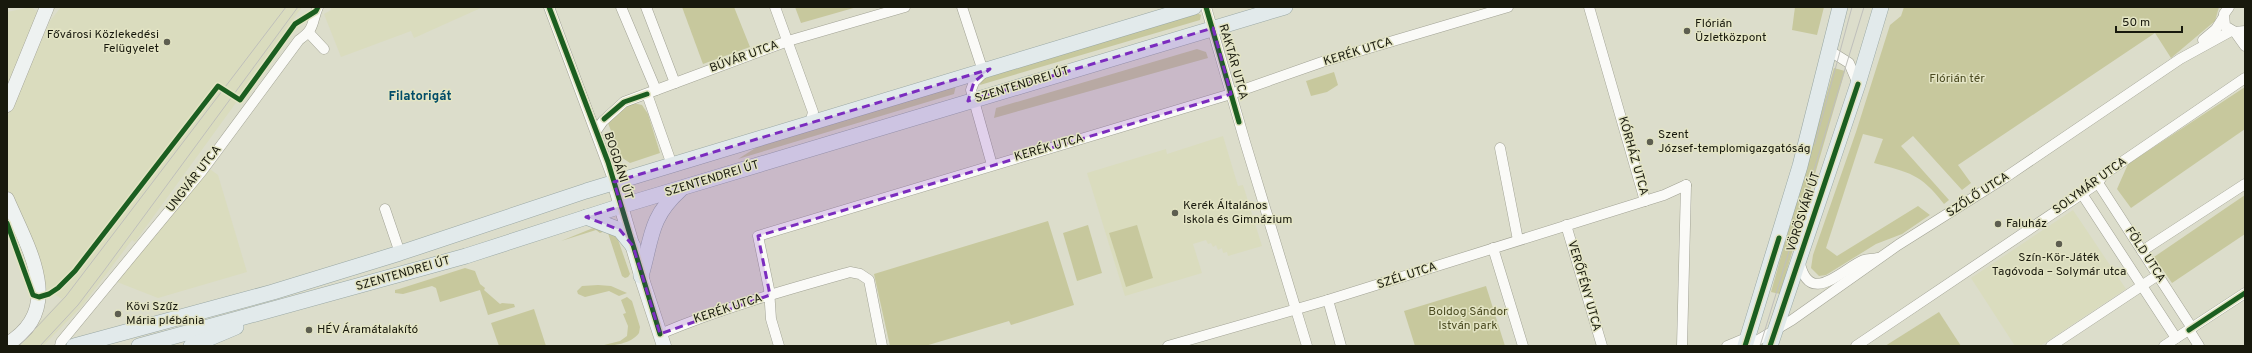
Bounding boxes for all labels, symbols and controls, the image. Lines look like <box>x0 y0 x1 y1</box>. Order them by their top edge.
scale bar <box>2116 8 2182 34</box>
text: 50 m <box>2122 15 2150 31</box>
place label: Flórián Üzletközpont <box>1695 16 1766 46</box>
street label: RAKTÁR UTCA <box>1215 22 1251 102</box>
marker: Flórián Üzletközpont <box>1682 26 1692 36</box>
place label: Fővárosi Közlekedési Felügyelet <box>47 27 159 57</box>
street label: KERÉK UTCA <box>1322 34 1394 70</box>
marker: Fővárosi Közlekedési Felügyelet <box>162 37 172 47</box>
street label: BÚVÁR UTCA <box>707 37 781 77</box>
street label: SZENTENDREI ÚT <box>973 63 1071 107</box>
park label: Flórián tér <box>1929 71 1985 87</box>
district label: Filatorigát <box>388 89 452 105</box>
street label: KÓRHÁZ UTCA <box>1614 115 1652 197</box>
place label: Szent József-templomigazgatóság <box>1658 127 1811 157</box>
street label: BOGDÁNI ÚT <box>600 130 636 202</box>
street label: KERÉK UTCA <box>1013 130 1085 166</box>
marker: Szent József-templomigazgatóság <box>1645 137 1655 147</box>
street label: UNGVÁR UTCA <box>163 142 225 216</box>
street label: SOLYMÁR UTCA <box>2050 154 2130 218</box>
street label: SZENTENDREI ÚT <box>663 157 761 201</box>
street label: SZŐLŐ UTCA <box>1944 169 2012 221</box>
street label: VÖRÖSVÁRI ÚT <box>1783 170 1825 254</box>
place label: Kerék Általános Iskola és Gimnázium <box>1183 198 1292 228</box>
marker: Kerék Általános Iskola és Gimnázium <box>1170 208 1180 218</box>
place label: Faluház <box>2006 216 2047 232</box>
marker: Faluház <box>1993 219 2003 229</box>
street label: FÖLD UTCA <box>2121 224 2169 286</box>
street label: VERŐFÉNY UTCA <box>1563 239 1605 333</box>
marker: Szín-Kör-Játék Tagóvoda – Solymár utca <box>2054 239 2064 249</box>
place label: Szín-Kör-Játék Tagóvoda – Solymár utca <box>1992 250 2126 280</box>
street label: SZENTENDREI ÚT <box>354 253 452 295</box>
street label: SZÉL UTCA <box>1375 259 1439 293</box>
street label: KERÉK UTCA <box>692 290 764 328</box>
place label: Kövi Szűz Mária plébánia <box>126 299 204 329</box>
park label: Boldog Sándor István park <box>1428 304 1508 334</box>
marker: Kövi Szűz Mária plébánia <box>113 309 123 319</box>
place label: HÉV Áramátalakító <box>317 322 419 338</box>
marker: HÉV Áramátalakító <box>304 325 314 335</box>

